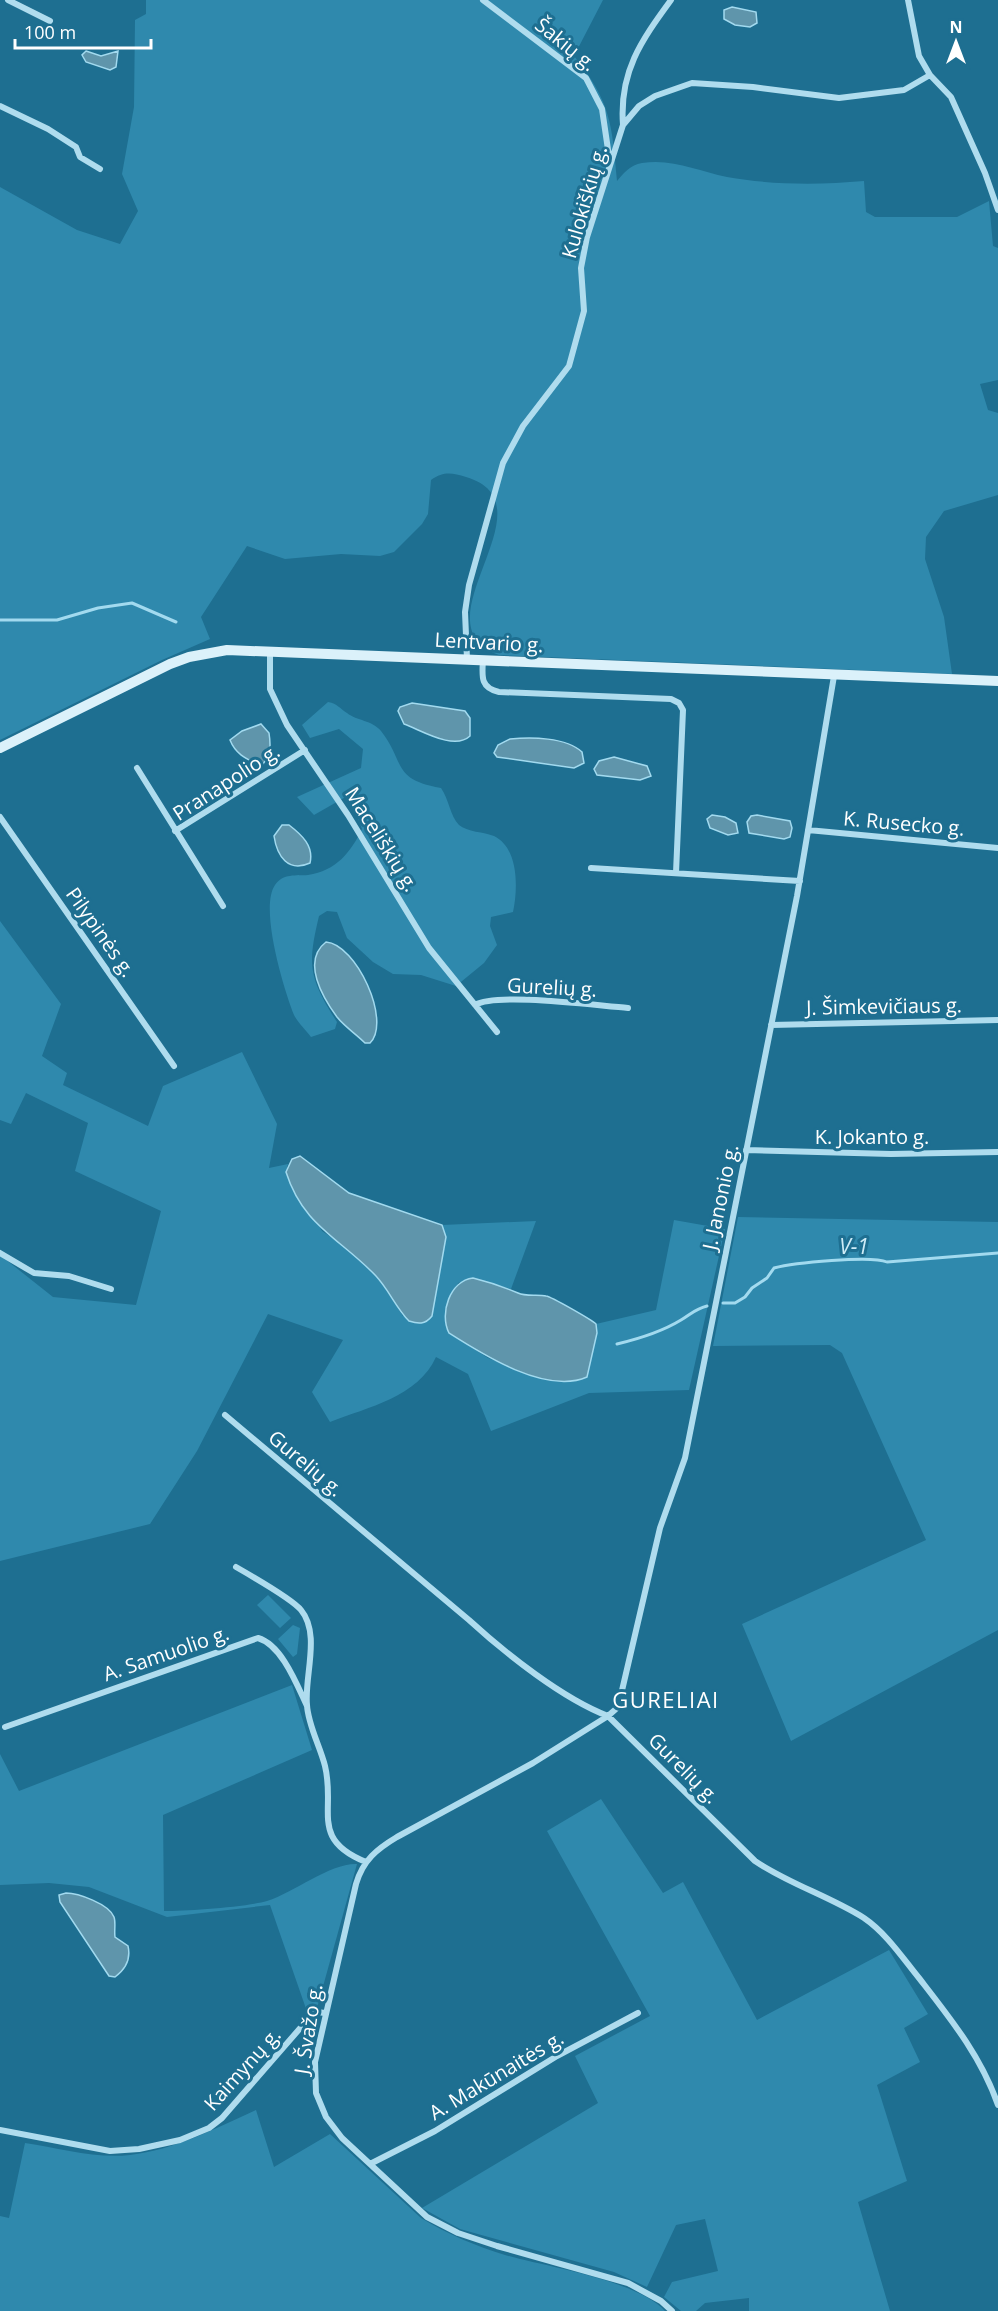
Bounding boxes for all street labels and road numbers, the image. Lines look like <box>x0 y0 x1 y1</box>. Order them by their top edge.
street label: Šakių g. <box>530 11 602 77</box>
street label: Kulokiškių g. <box>555 143 613 261</box>
street label: Lentvario g. <box>434 626 544 658</box>
street label: Pranapolio g. <box>167 737 285 827</box>
street label: Maceliškių g. <box>339 782 425 896</box>
street label: K. Rusecko g. <box>842 804 966 842</box>
street label: Pilypinės g. <box>60 882 142 982</box>
street label: Gurelių g. <box>506 971 598 1003</box>
street label: J. Šimkevičiaus g. <box>804 991 962 1021</box>
street label: K. Jokanto g. <box>815 1123 929 1150</box>
street label: J. Janonio g. <box>695 1142 744 1254</box>
street label: Gurelių g. <box>263 1424 349 1502</box>
street label: A. Samuolio g. <box>99 1619 233 1687</box>
street label: Gurelių g. <box>643 1727 725 1809</box>
street label: J. Švažo g. <box>287 1982 328 2078</box>
street label: Kaimynų g. <box>198 2022 286 2116</box>
street label: A. Makūnaitės g. <box>424 2024 568 2126</box>

